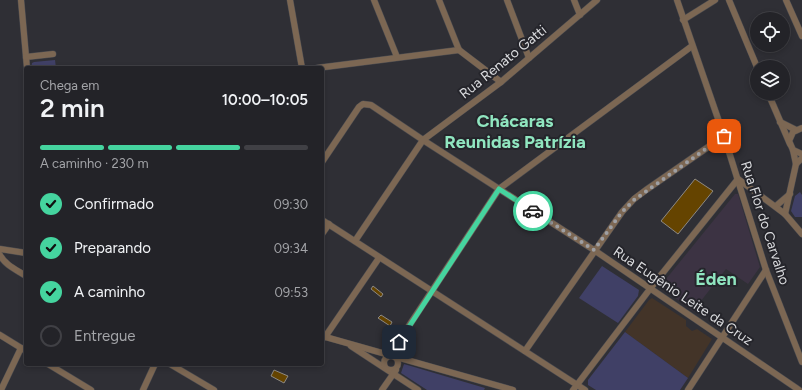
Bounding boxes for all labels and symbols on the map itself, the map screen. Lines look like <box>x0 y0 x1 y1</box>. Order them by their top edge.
street label: Rua Renato Gatti <box>456 22 550 102</box>
district label: Chácaras Reunidas Patrízia <box>444 110 586 153</box>
pin <box>707 119 741 153</box>
street label: Rua Flor do Carvalho <box>737 159 793 287</box>
courier <box>513 191 553 231</box>
street label: Rua Eugênio Leite da Cruz <box>610 243 756 349</box>
district label: Éden <box>695 268 737 290</box>
pin <box>382 325 416 359</box>

